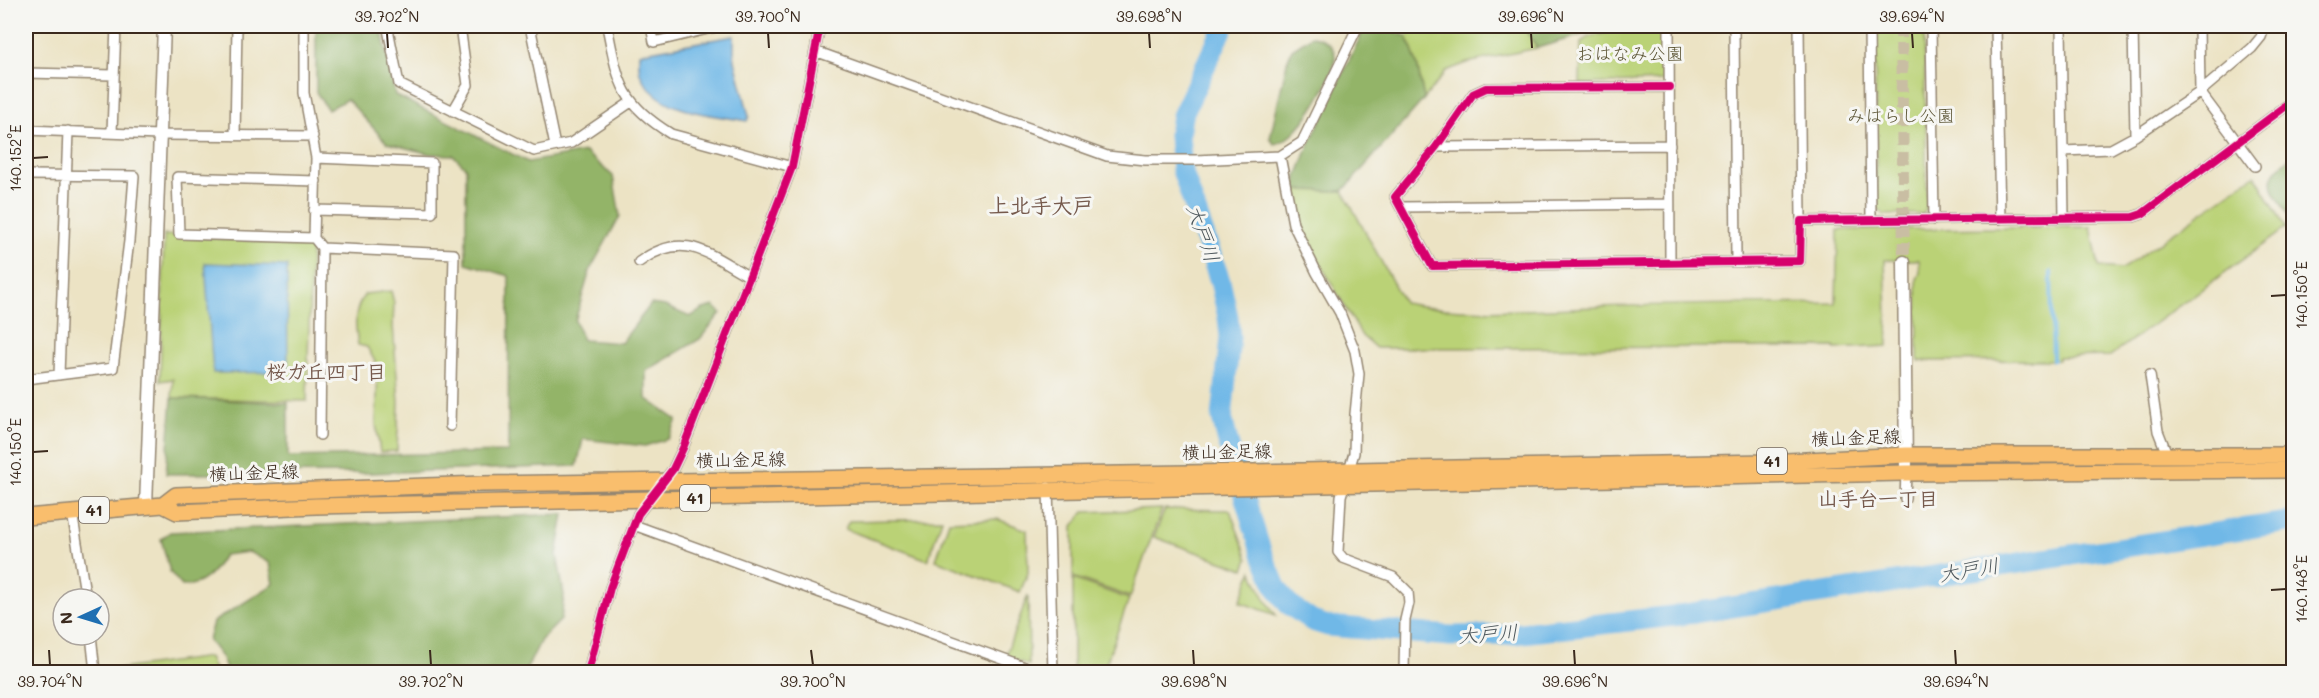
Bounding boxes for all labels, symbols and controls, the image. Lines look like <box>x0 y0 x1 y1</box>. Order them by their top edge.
text: 39.702°N <box>355 6 419 26</box>
text: 39.700°N <box>735 6 801 26</box>
text: 39.698°N <box>1116 6 1182 26</box>
text: 39.696°N <box>1498 6 1564 26</box>
text: 39.694°N <box>1879 6 1945 26</box>
park label: おはなみ公園 <box>1576 41 1684 65</box>
park label: みはらし公園 <box>1847 103 1955 127</box>
text: 140.152°E <box>5 124 25 192</box>
district label: 上北手大戸 <box>989 191 1094 218</box>
water label: 大戸川 <box>1182 200 1226 265</box>
text: 140.150°E <box>2291 260 2311 329</box>
district label: 桜ガ丘四丁目 <box>266 358 386 384</box>
text: 140.150°E <box>5 417 25 486</box>
street label: 横山金足線 <box>1811 423 1901 451</box>
street label: 横山金足線 <box>1182 438 1272 464</box>
street label: 横山金足線 <box>696 446 786 472</box>
road number: 41 <box>1757 448 1787 474</box>
street label: 横山金足線 <box>209 458 299 486</box>
road number: 41 <box>680 485 710 511</box>
district label: 山手台一丁目 <box>1818 485 1938 511</box>
road number: 41 <box>79 497 109 523</box>
water label: 大戸川 <box>1937 551 2001 587</box>
text: 140.148°E <box>2291 555 2311 623</box>
north arrow <box>51 587 111 647</box>
text: N <box>55 611 76 625</box>
water label: 大戸川 <box>1457 618 1519 648</box>
text: 39.704°N <box>17 671 83 691</box>
text: 39.702°N <box>399 671 463 691</box>
text: 39.700°N <box>780 671 846 691</box>
text: 39.698°N <box>1161 671 1227 691</box>
text: 39.696°N <box>1542 671 1608 691</box>
text: 39.694°N <box>1923 671 1989 691</box>

